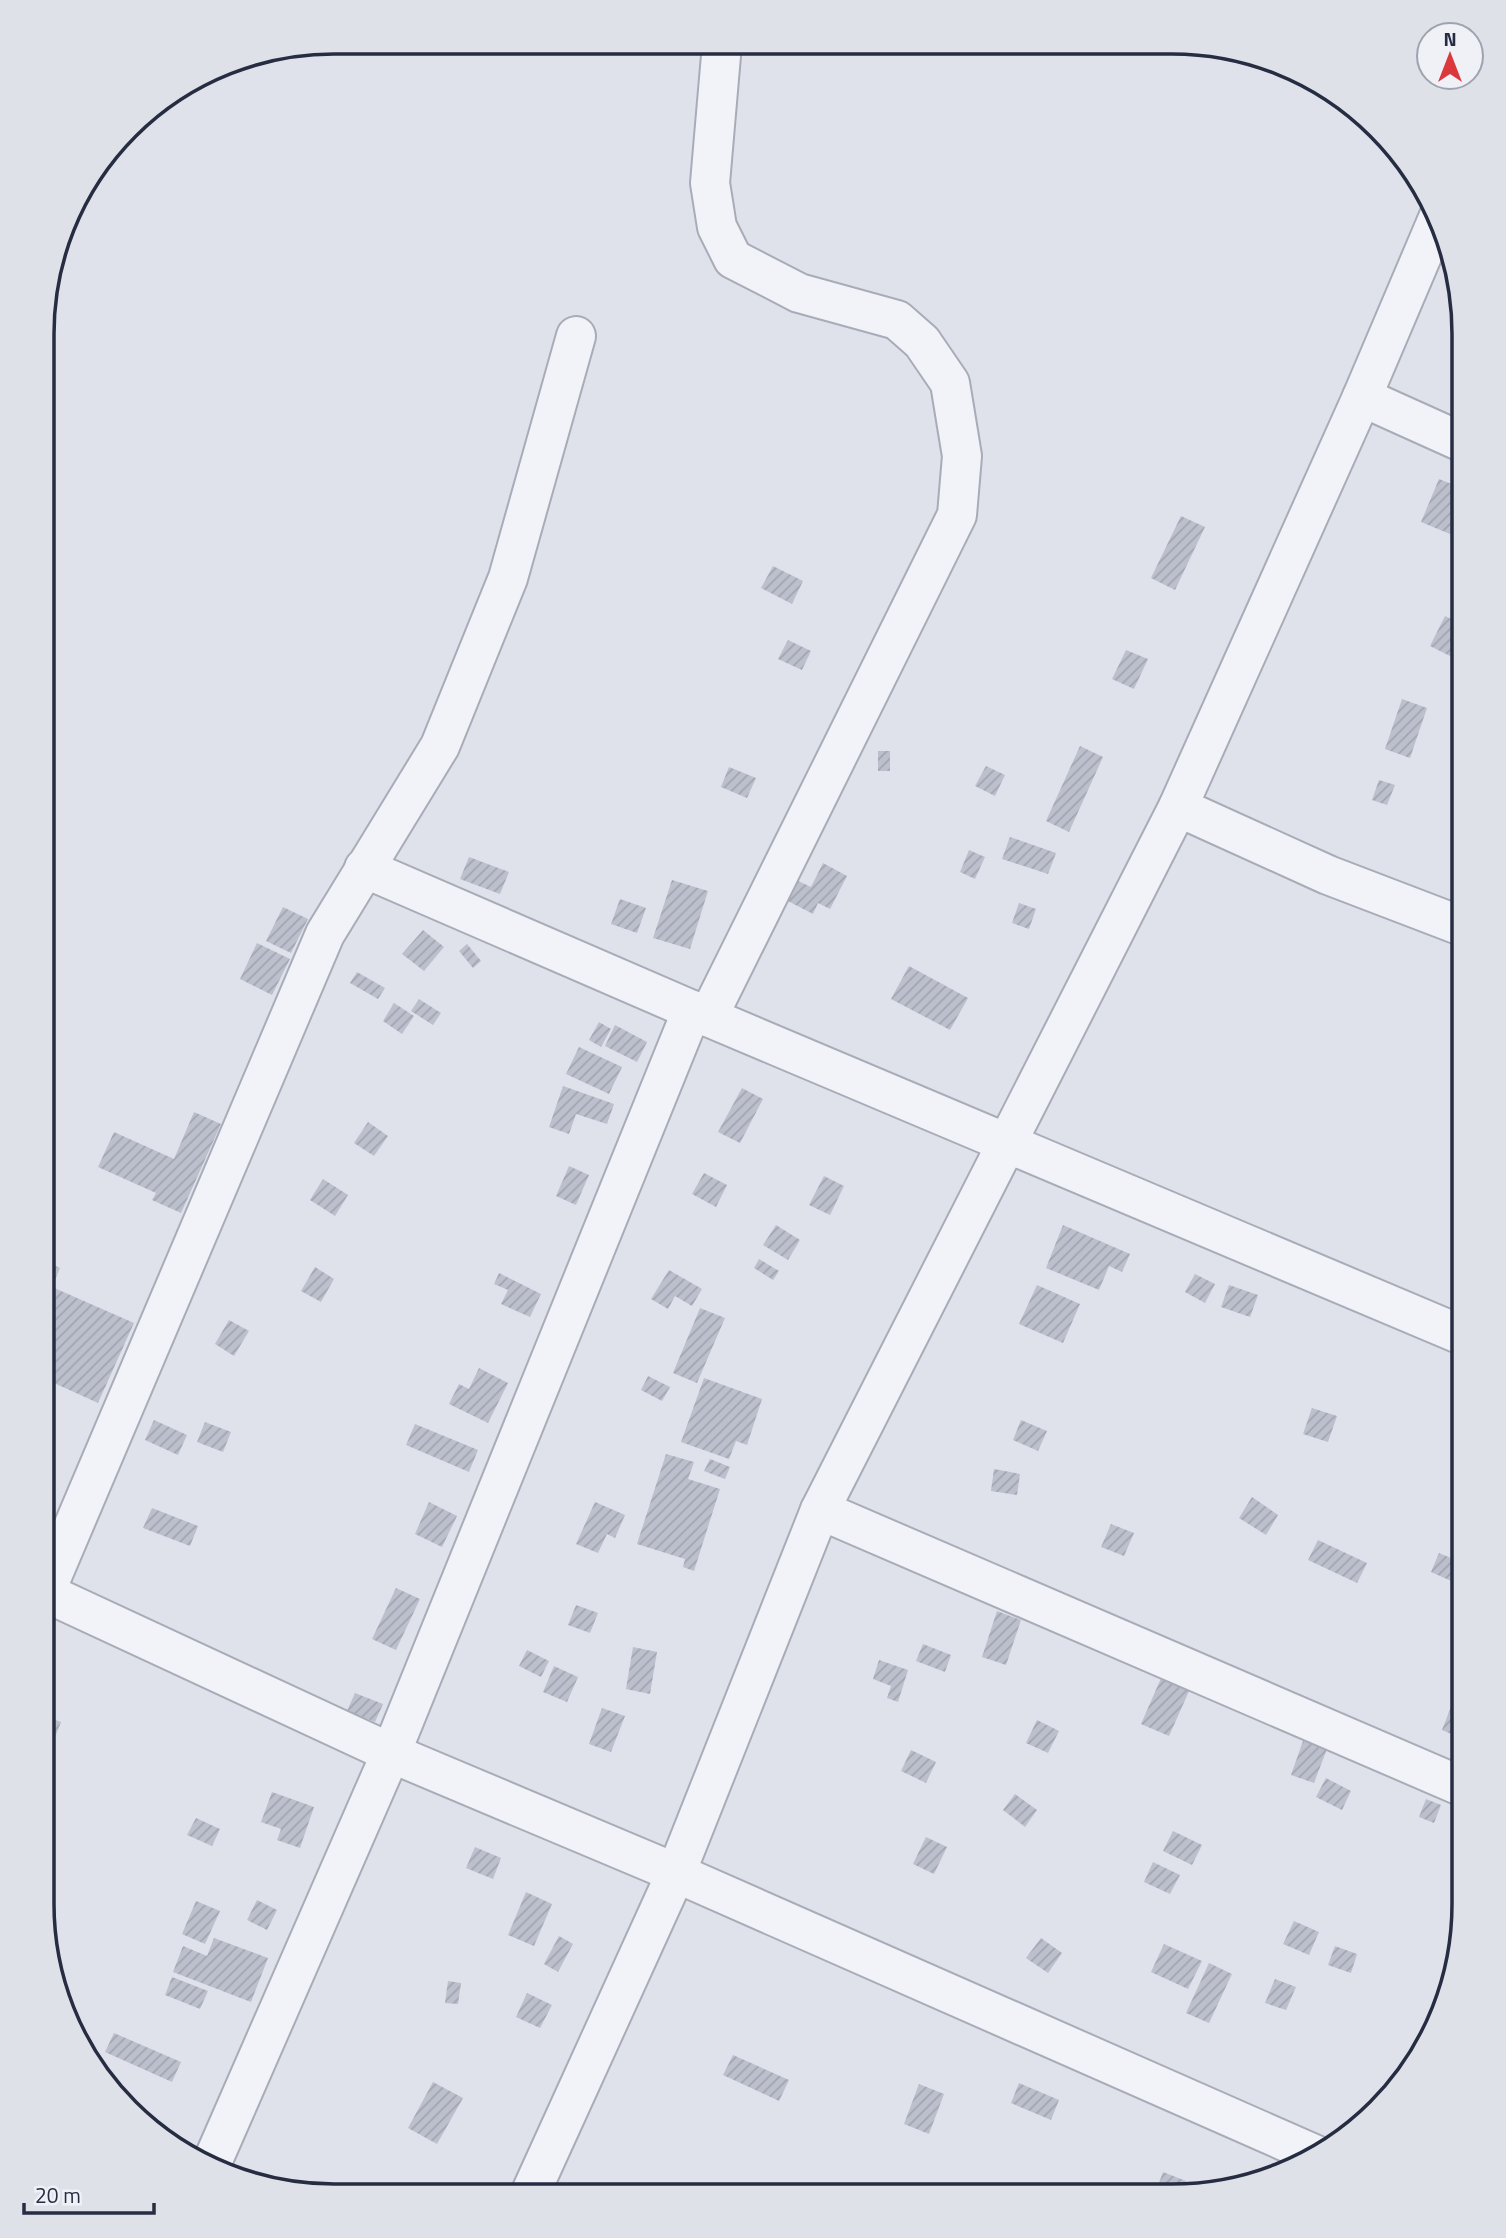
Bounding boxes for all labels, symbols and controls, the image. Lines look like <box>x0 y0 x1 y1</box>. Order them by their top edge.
north arrow <box>1415 21 1485 91</box>
text: N <box>1443 24 1457 53</box>
scale bar <box>24 2172 154 2216</box>
text: 20 m <box>35 2179 81 2211</box>

